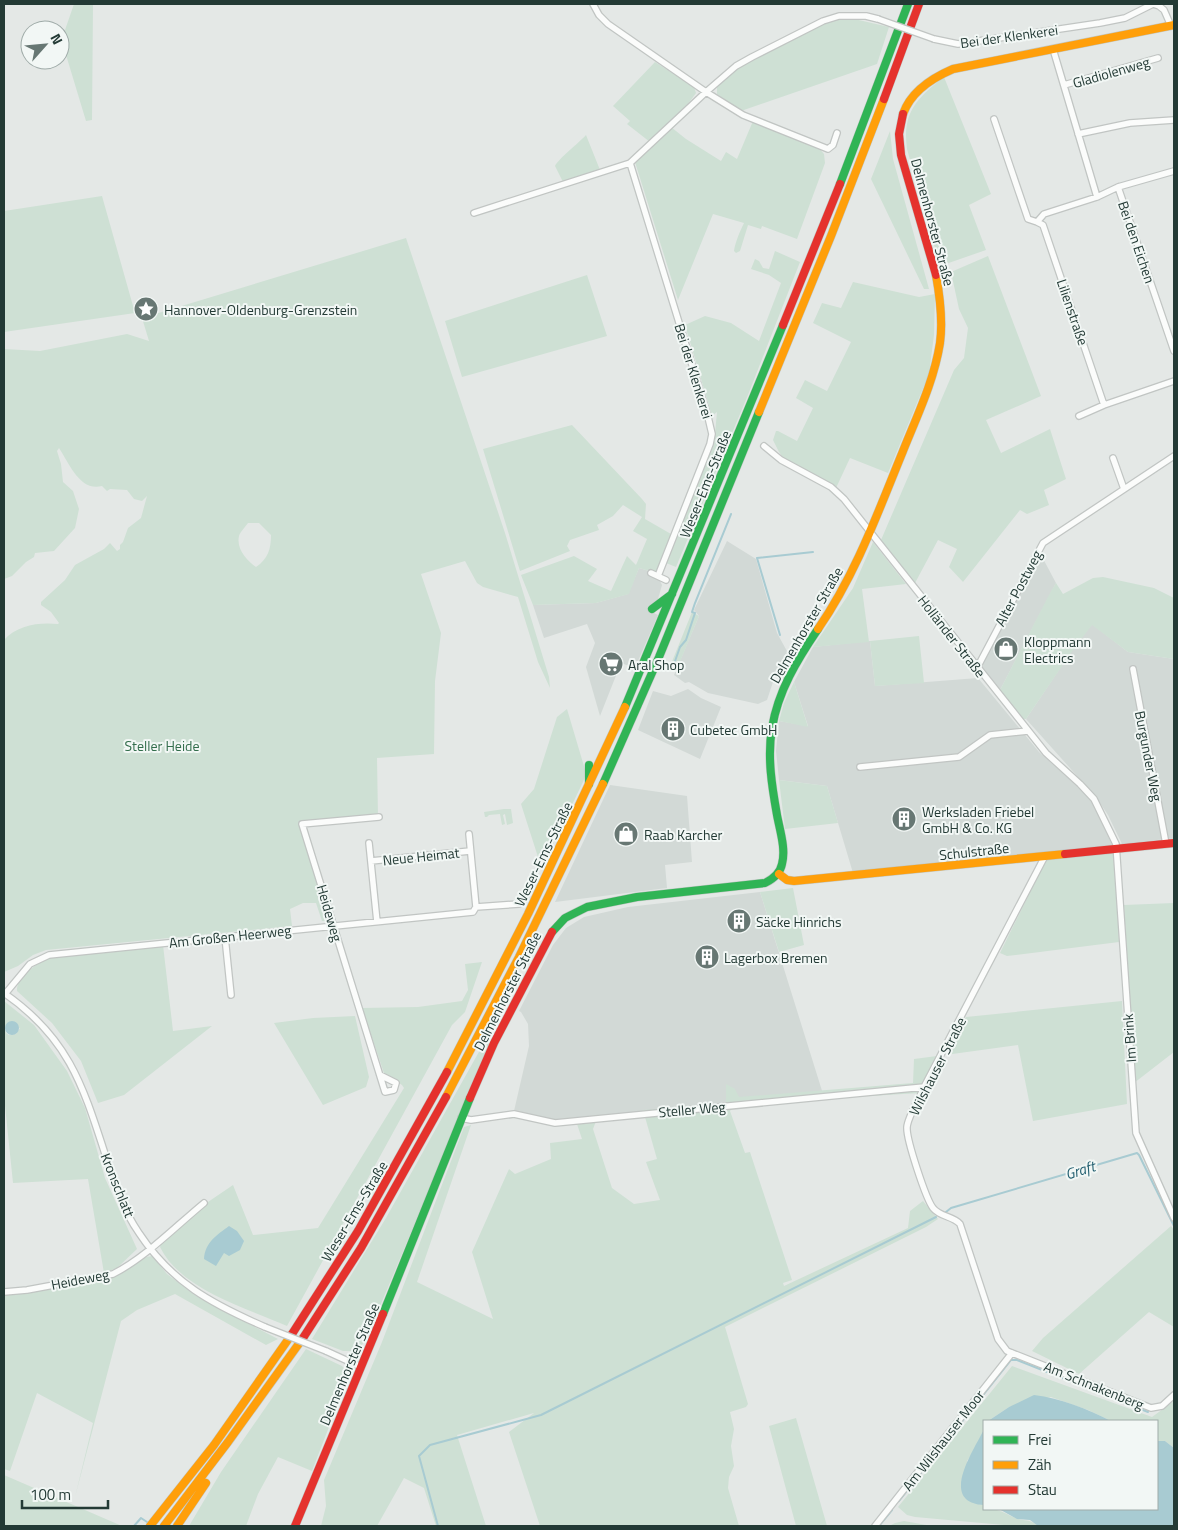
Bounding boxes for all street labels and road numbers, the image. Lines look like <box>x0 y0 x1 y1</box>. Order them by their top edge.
street label: Bei der Klenkerei <box>959 19 1059 53</box>
street label: Gladiolenweg <box>1070 51 1152 93</box>
street label: Delmenhorster Straße <box>906 156 960 288</box>
street label: Bei den Eichen <box>1113 198 1161 286</box>
street label: Lilienstraße <box>1052 276 1094 348</box>
street label: Bei der Klenkerei <box>670 321 718 421</box>
street label: Weser-Ems-Straße <box>674 427 736 541</box>
street label: Alter Postweg <box>989 546 1047 630</box>
street label: Delmenhorster Straße <box>764 563 848 687</box>
street label: Holländer Straße <box>913 590 991 682</box>
street label: Burgunder Weg <box>1130 709 1168 803</box>
street label: Weser-Ems-Straße <box>509 798 577 910</box>
street label: Schulstraße <box>938 837 1010 865</box>
street label: Neue Heimat <box>382 842 461 870</box>
street label: Heideweg <box>312 882 348 944</box>
street label: Am Großen Heerweg <box>168 919 292 953</box>
street label: Delmenhorster Straße <box>468 928 546 1054</box>
street label: Wilshauser Straße <box>903 1013 971 1119</box>
street label: Im Brink <box>1117 1013 1141 1063</box>
street label: Steller Weg <box>658 1096 726 1122</box>
street label: Kronschlatt <box>96 1150 140 1220</box>
street label: Weser-Ems-Straße <box>316 1157 392 1265</box>
street label: Heideweg <box>49 1263 111 1295</box>
street label: Delmenhorster Straße <box>314 1300 384 1428</box>
street label: Am Schnakenberg <box>1041 1355 1147 1415</box>
street label: Am Wilshauser Moor <box>897 1385 989 1495</box>

